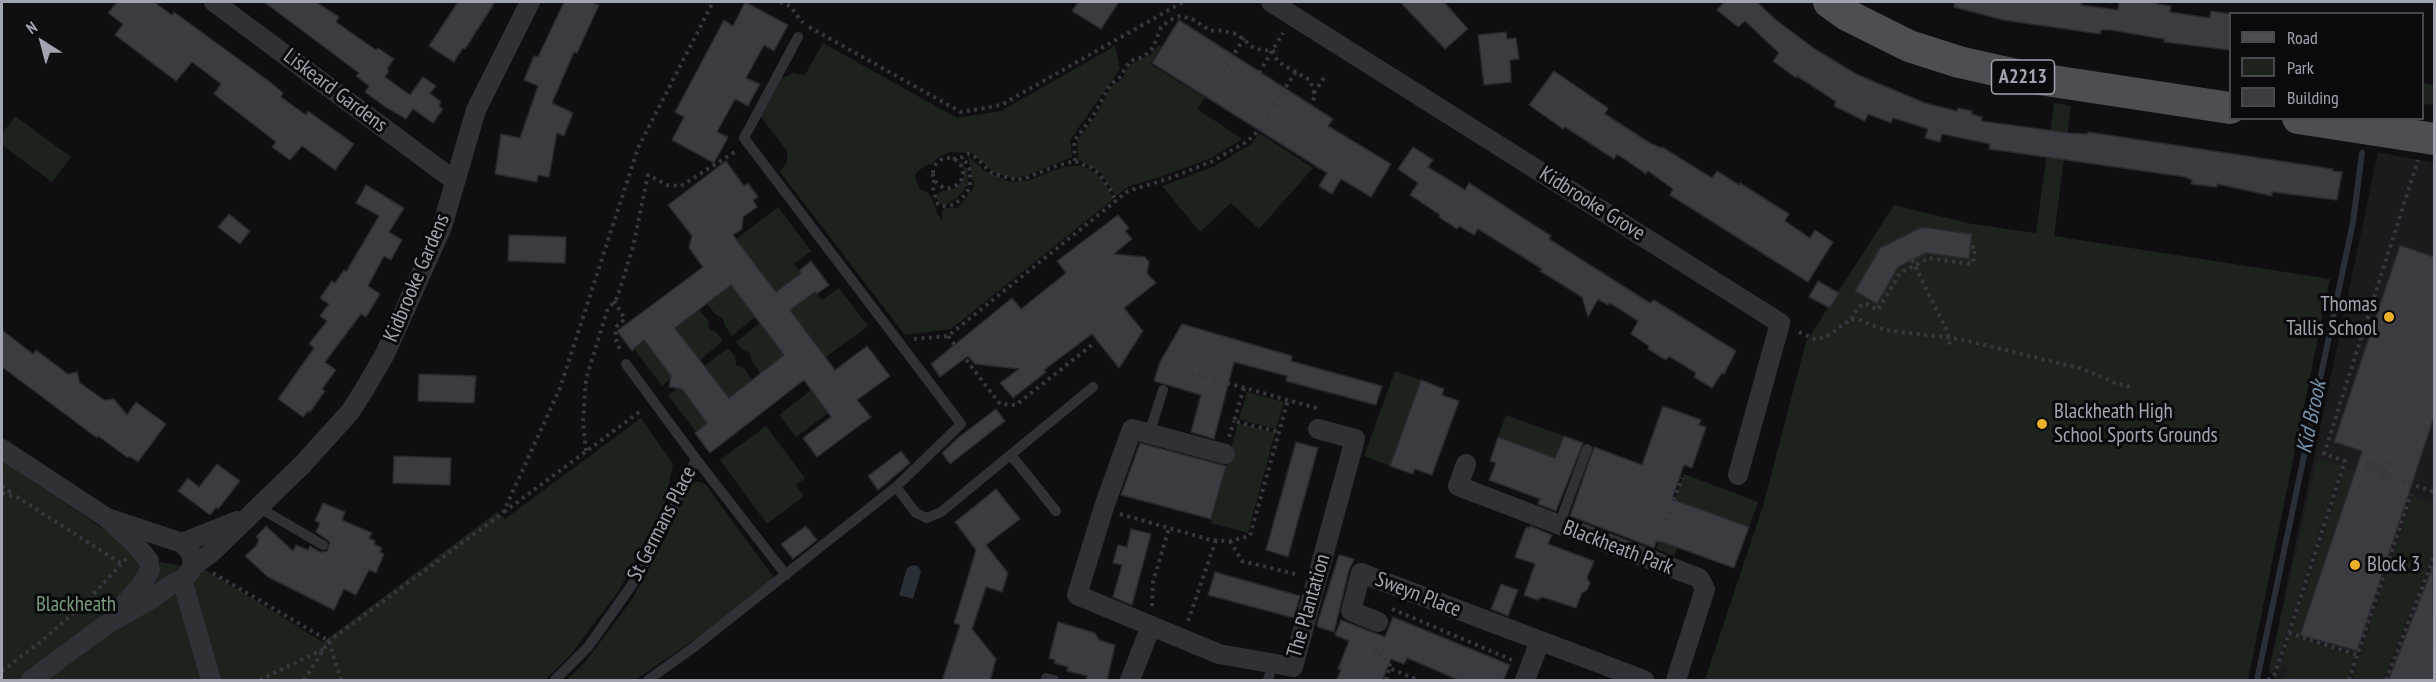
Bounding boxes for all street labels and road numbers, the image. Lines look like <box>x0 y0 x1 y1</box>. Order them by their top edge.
street label: Liskeard Gardens <box>278 44 392 138</box>
road number: A2213 <box>1992 60 2054 94</box>
street label: Kidbrooke Grove <box>1535 162 1649 246</box>
street label: Kidbrooke Gardens <box>379 210 455 346</box>
street label: St Germans Place <box>622 462 702 586</box>
street label: Blackheath Park <box>1559 515 1677 581</box>
street label: The Plantation <box>1282 551 1336 661</box>
street label: Sweyn Place <box>1372 567 1464 623</box>

